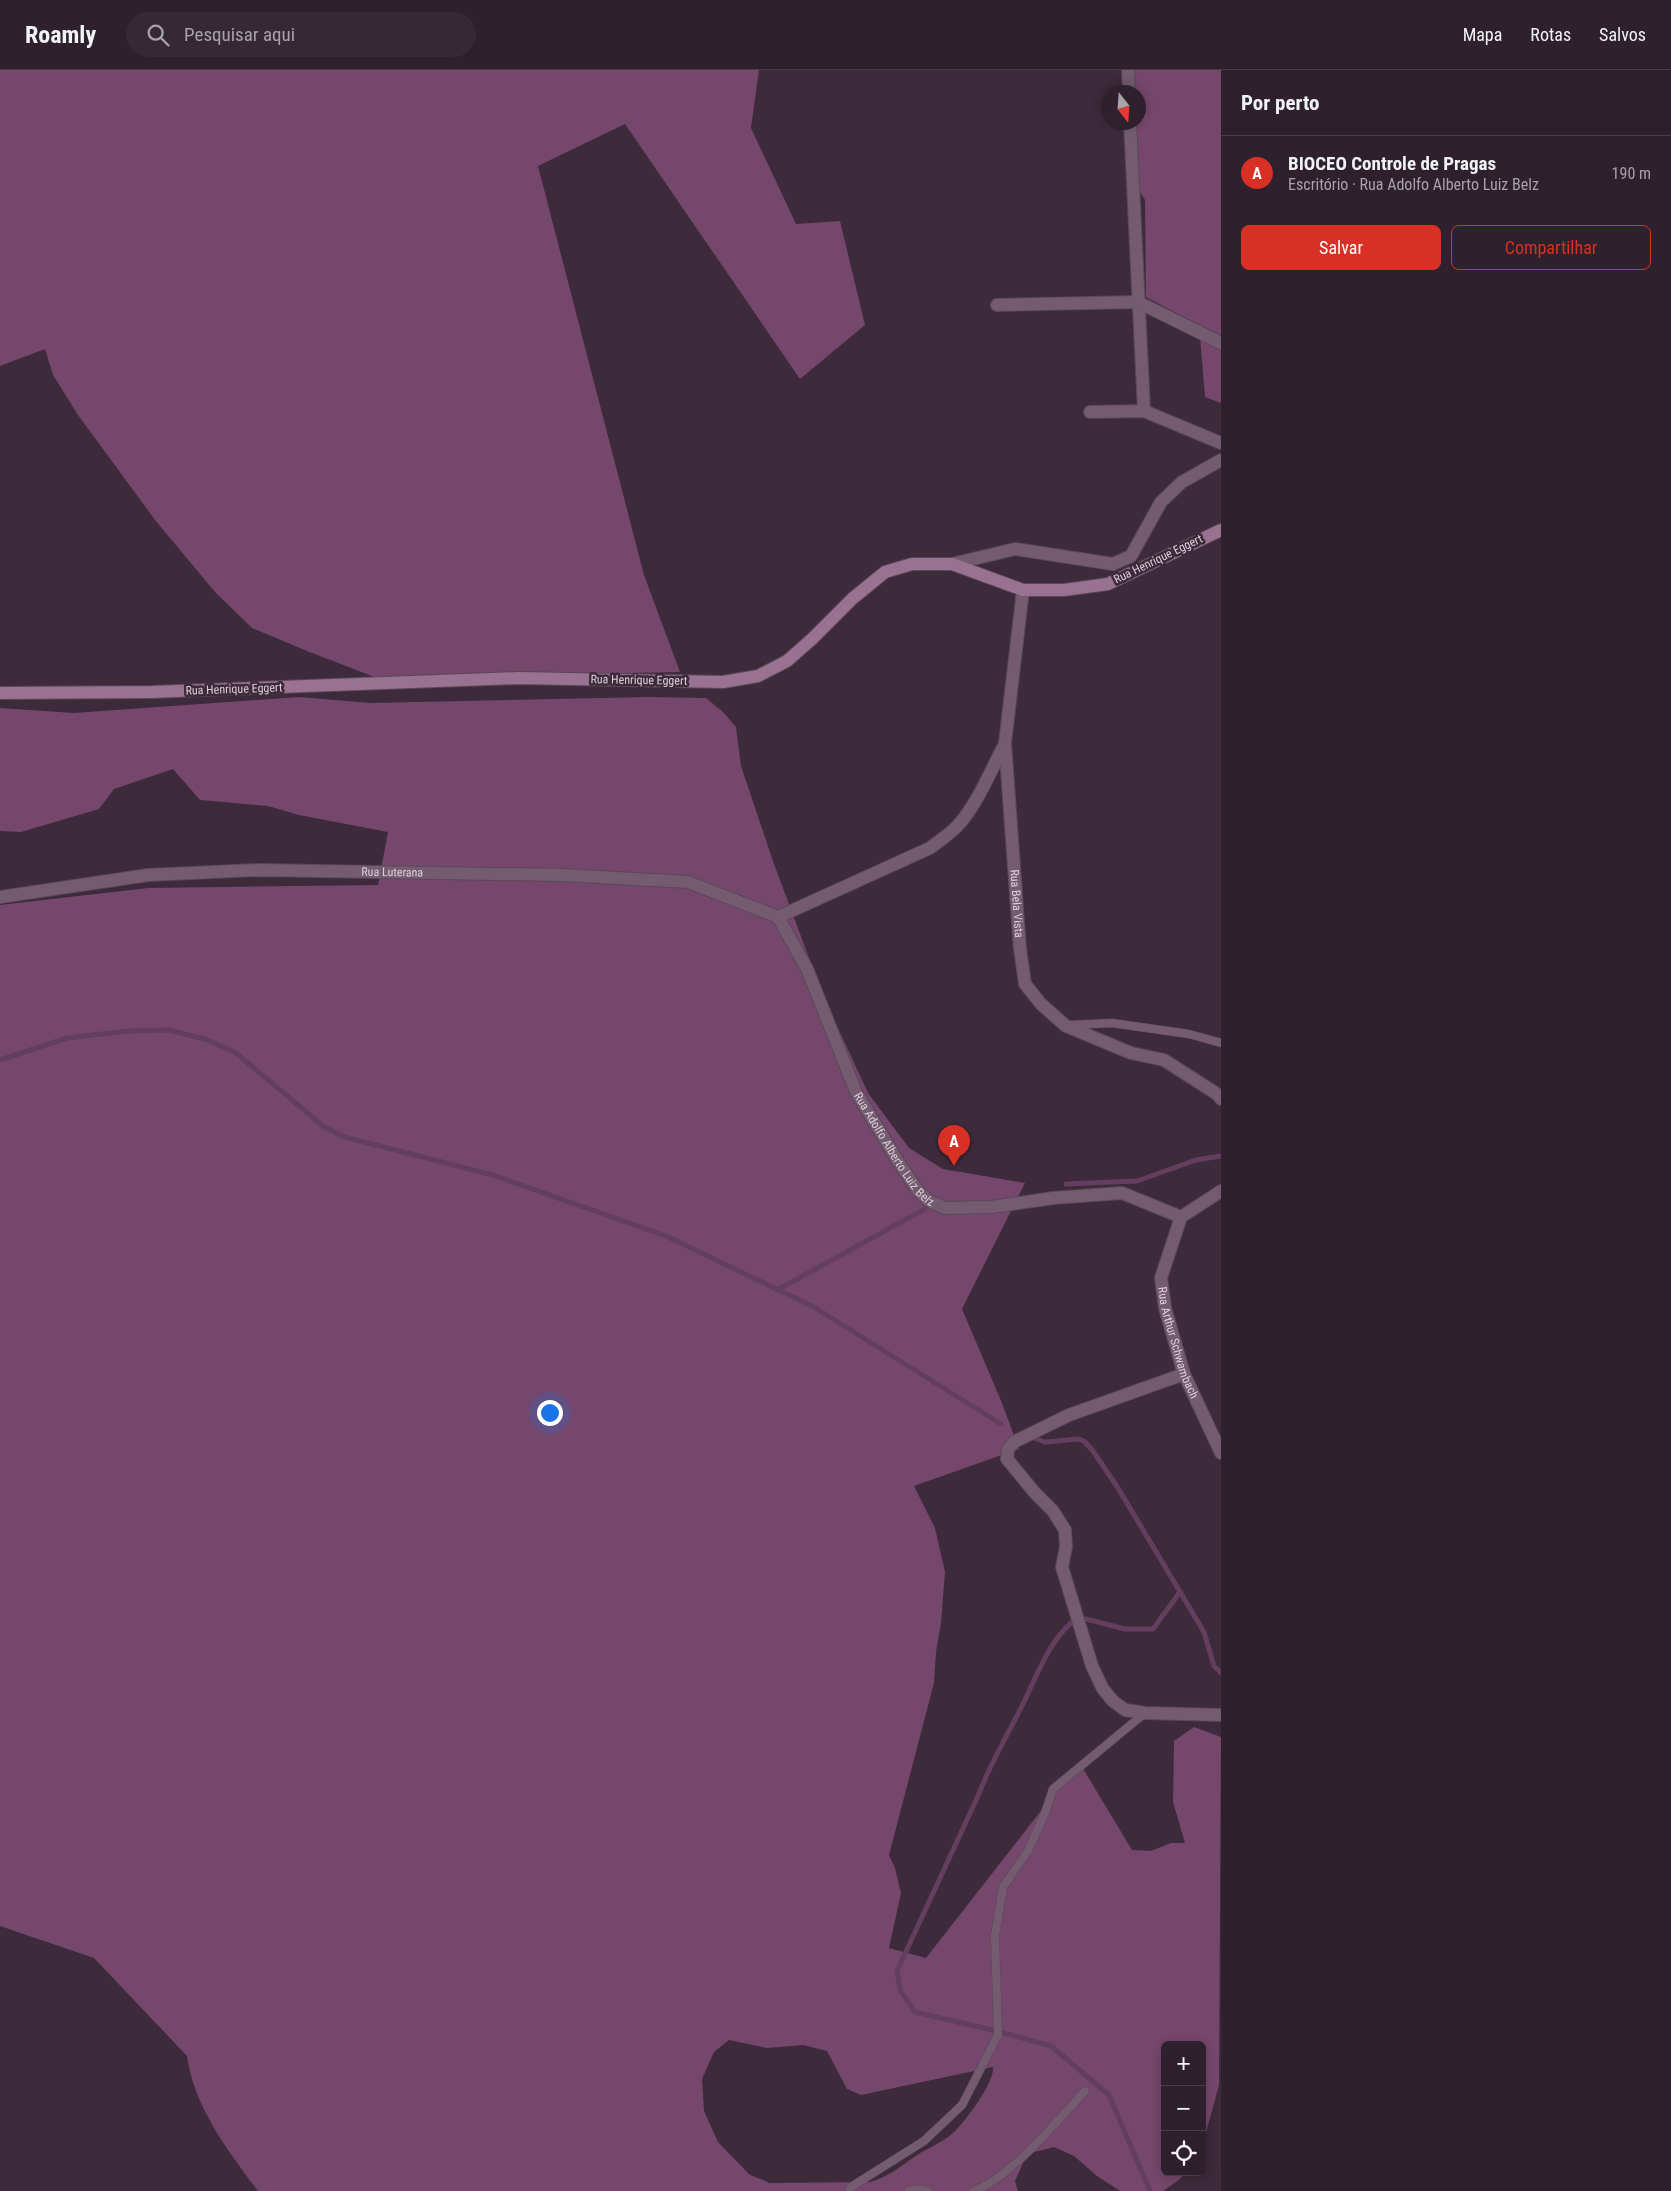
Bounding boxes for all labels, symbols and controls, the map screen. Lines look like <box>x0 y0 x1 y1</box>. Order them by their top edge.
search box <box>126 12 476 57</box>
text: Roamly <box>25 21 96 49</box>
icon: search <box>144 21 172 49</box>
text: Pesquisar aqui <box>184 23 295 46</box>
text: Mapa <box>1463 24 1502 45</box>
text: Rotas <box>1530 24 1571 45</box>
text: Salvos <box>1599 24 1646 45</box>
north arrow <box>1101 85 1146 130</box>
text: Por perto <box>1241 91 1320 115</box>
text: BIOCEO Controle de Pragas <box>1288 152 1496 175</box>
text: A <box>1252 164 1262 183</box>
text: 190 m <box>1612 164 1651 183</box>
text: Escritório · Rua Adolfo Alberto Luiz Belz <box>1288 175 1539 194</box>
button: Salvar <box>1241 225 1441 270</box>
button: Compartilhar <box>1451 225 1651 270</box>
street label: Rua Henrique Eggert <box>1111 531 1205 587</box>
street label: Rua Henrique Eggert <box>590 672 688 688</box>
street label: Rua Henrique Eggert <box>185 680 283 698</box>
street label: Rua Luterana <box>361 865 424 880</box>
street label: Rua Bela Vista <box>1007 869 1026 938</box>
street label: Rua Adolfo Alberto Luiz Belz <box>851 1090 936 1209</box>
pin: A <box>938 1125 970 1166</box>
street label: Rua Arthur Schwambach <box>1155 1286 1202 1401</box>
your location <box>537 1400 563 1426</box>
map controls <box>1161 2041 1206 2176</box>
button: + <box>1161 2041 1206 2086</box>
button: − <box>1161 2086 1206 2131</box>
button: locate <box>1161 2131 1206 2176</box>

